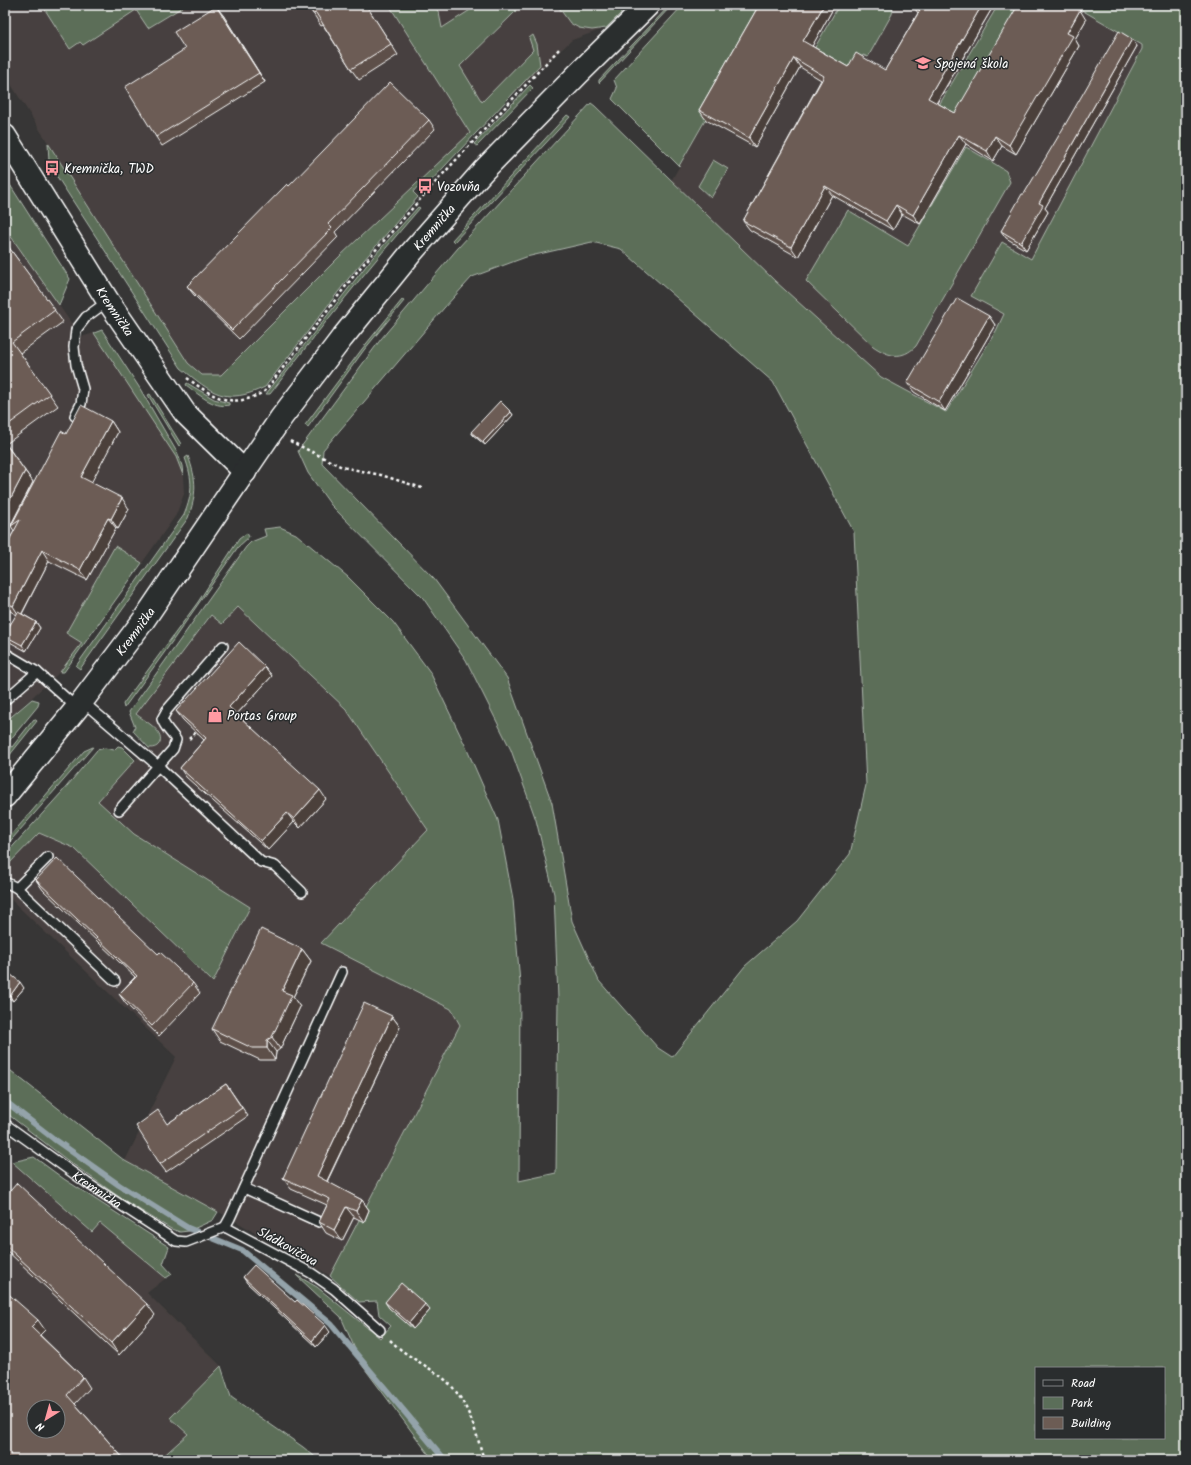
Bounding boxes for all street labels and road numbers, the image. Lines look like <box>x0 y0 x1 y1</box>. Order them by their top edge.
street label: Kremnička <box>408 200 461 256</box>
street label: Kremnička <box>90 283 138 341</box>
street label: Kremnička <box>111 603 161 661</box>
street label: Kremnička <box>67 1166 126 1215</box>
street label: Sládkovičova <box>253 1222 321 1273</box>

